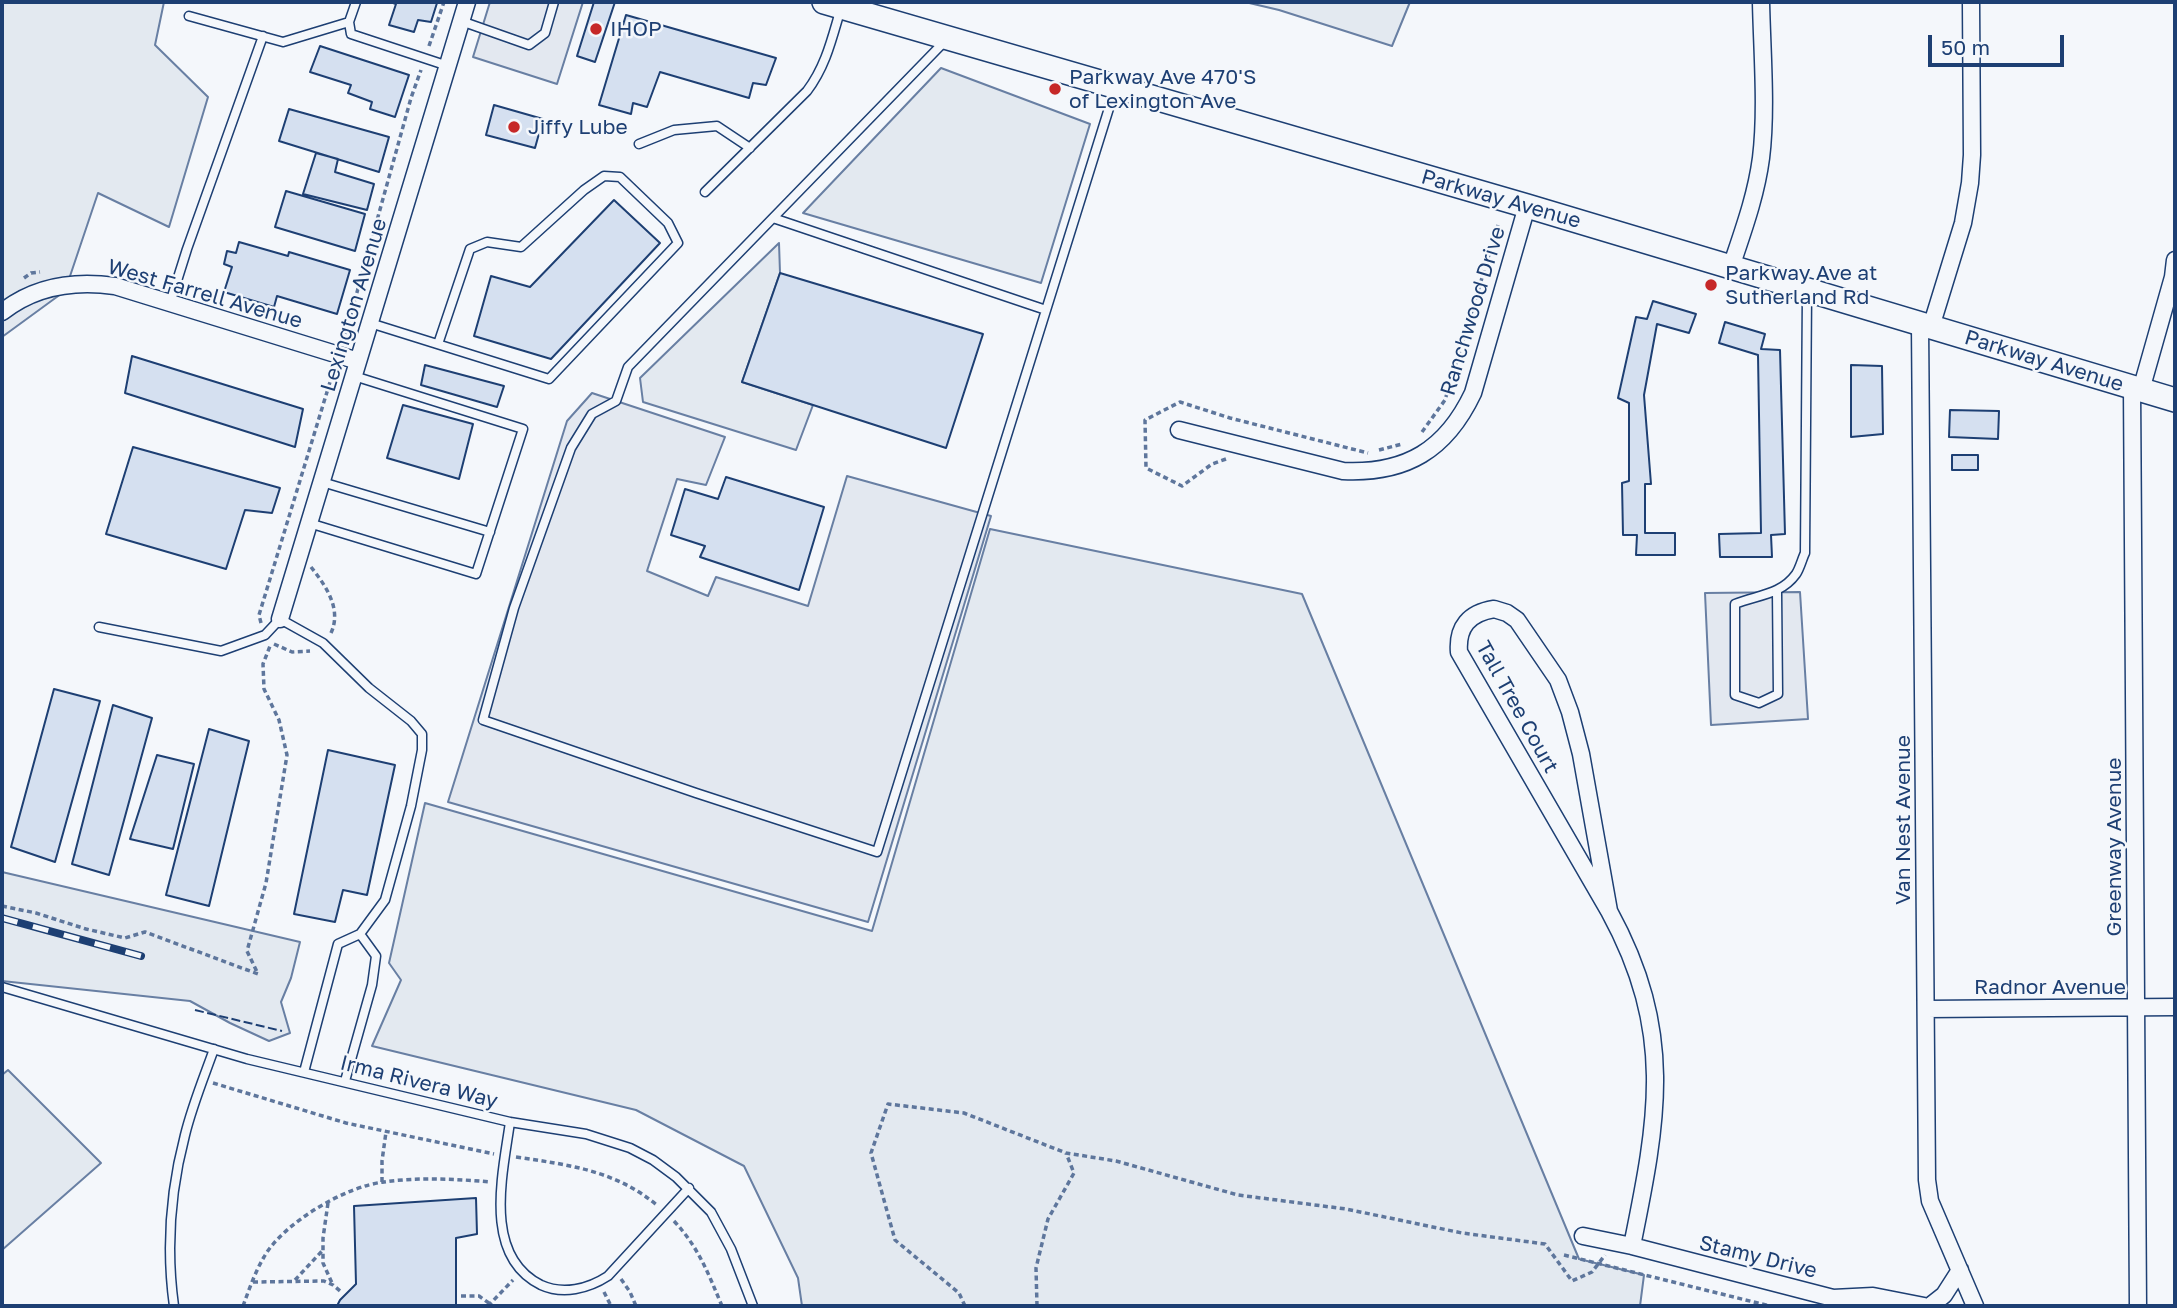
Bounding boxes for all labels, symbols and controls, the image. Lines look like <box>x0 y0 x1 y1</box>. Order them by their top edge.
place label: IHOP <box>610 16 662 42</box>
marker: IHOP <box>588 21 604 37</box>
scale bar <box>1932 21 2068 65</box>
text: 50 m <box>1941 34 1990 60</box>
place label: Parkway Ave 470'S of Lexington Ave <box>1069 64 1256 114</box>
marker: Parkway Ave 470'S of Lexington Ave <box>1047 81 1063 97</box>
place label: Jiffy Lube <box>528 114 628 140</box>
marker: Jiffy Lube <box>506 119 522 135</box>
street label: Parkway Avenue <box>1418 164 1584 234</box>
street label: Lexington Avenue <box>316 215 392 395</box>
street label: Ranchwood Drive <box>1435 224 1511 398</box>
street label: West Farrell Avenue <box>105 254 305 334</box>
place label: Parkway Ave at Sutherland Rd <box>1725 260 1877 310</box>
marker: Parkway Ave at Sutherland Rd <box>1703 277 1719 293</box>
street label: Parkway Avenue <box>1961 325 2127 397</box>
street label: Tall Tree Court <box>1470 637 1564 777</box>
street label: Van Nest Avenue <box>1890 735 1916 905</box>
street label: Greenway Avenue <box>2101 757 2127 937</box>
street label: Radnor Avenue <box>1974 974 2126 1000</box>
street label: Irma Rivera Way <box>338 1050 500 1114</box>
street label: Stamy Drive <box>1696 1230 1820 1284</box>

